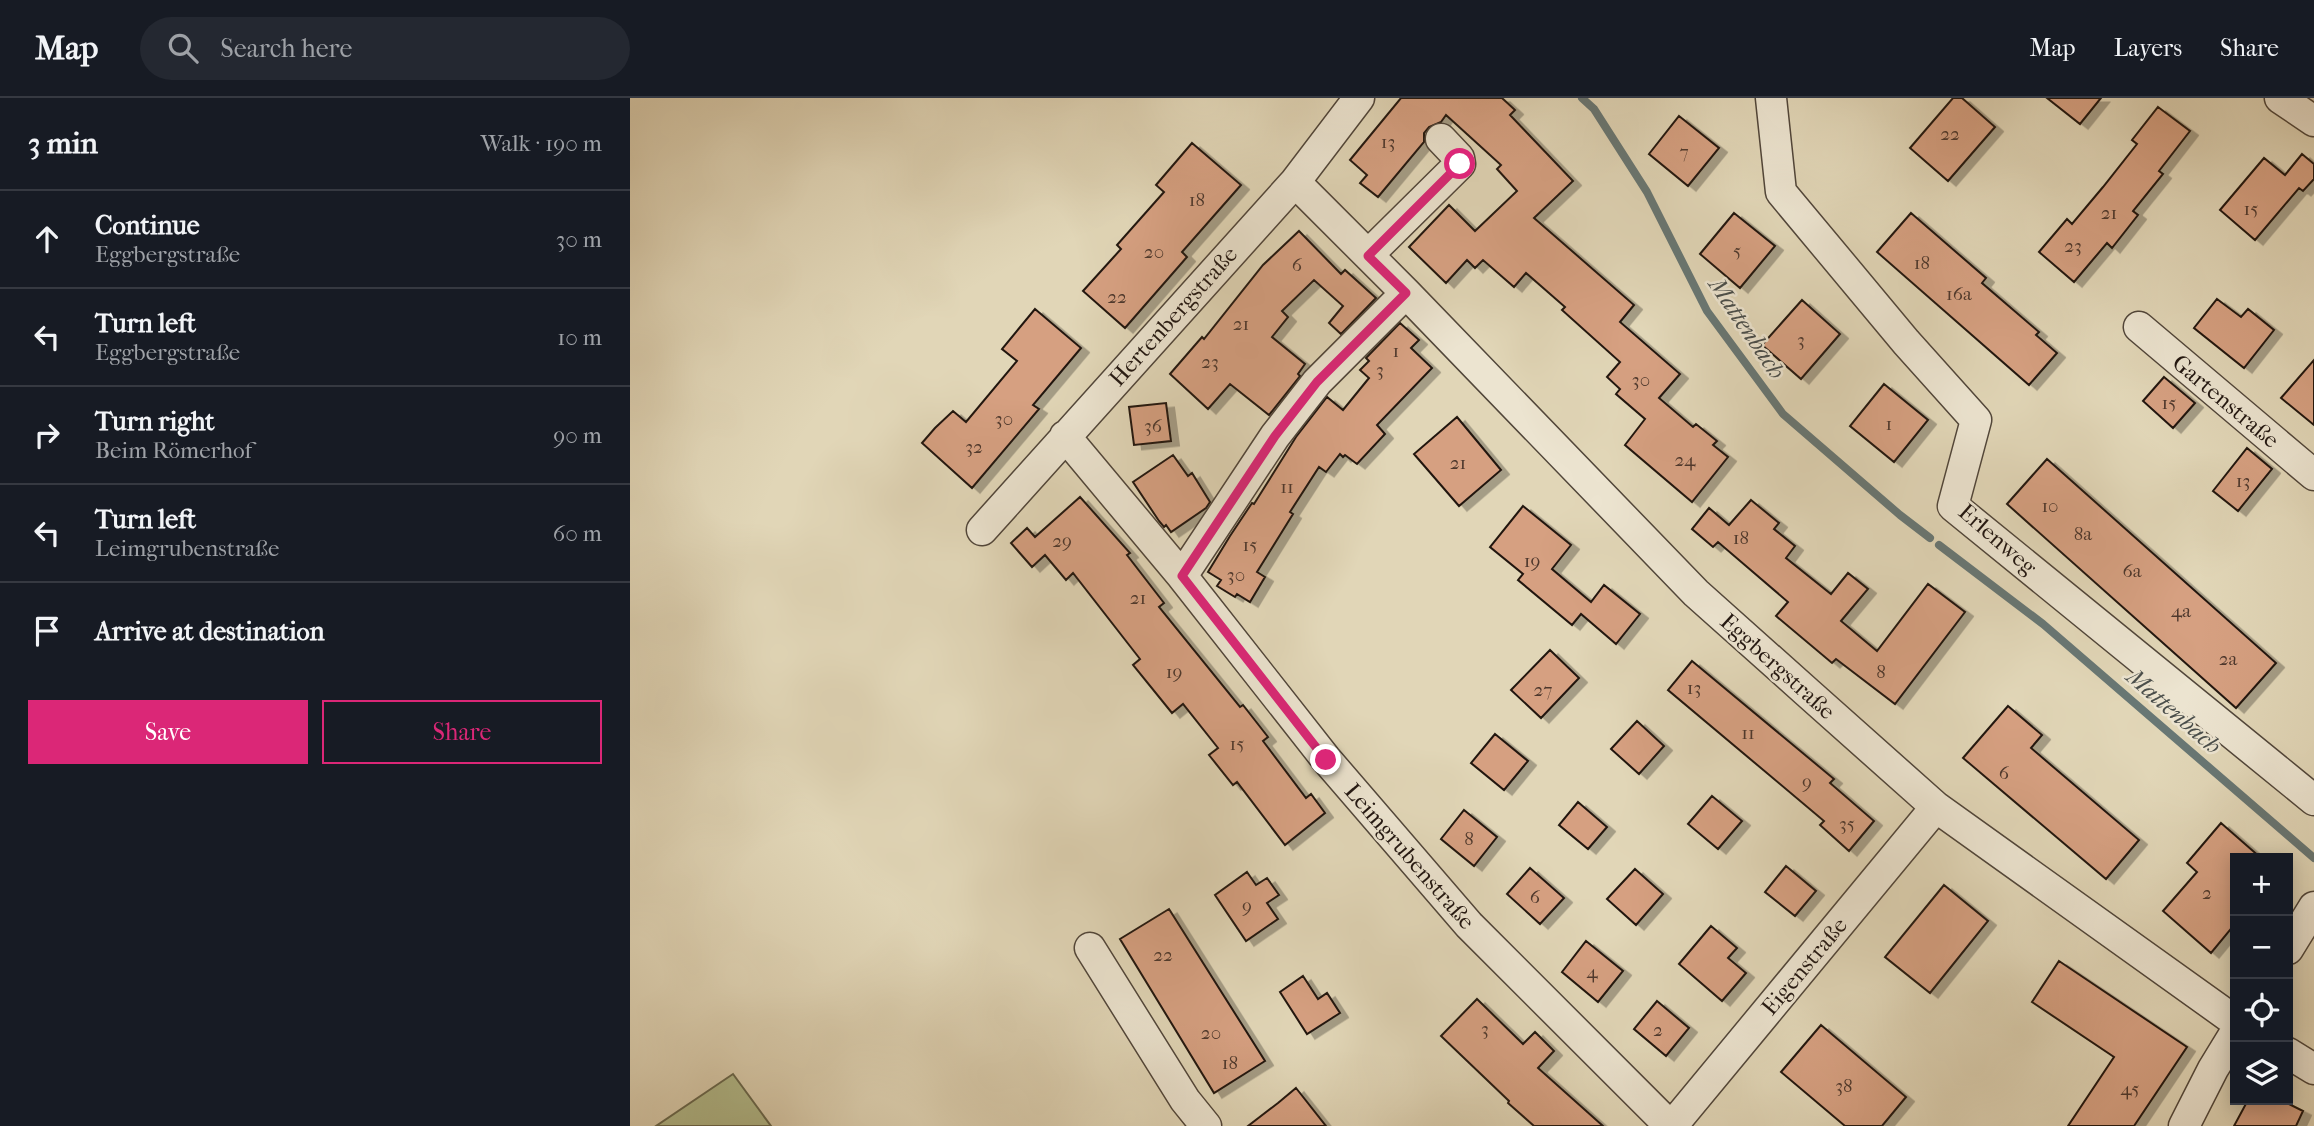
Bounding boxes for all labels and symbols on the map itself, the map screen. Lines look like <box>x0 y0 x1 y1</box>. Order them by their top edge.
house number: 22 <box>1940 123 1960 145</box>
house number: 13 <box>1381 131 1395 153</box>
house number: 7 <box>1679 141 1689 163</box>
route start <box>1444 148 1475 179</box>
house number: 18 <box>1189 189 1205 211</box>
house number: 15 <box>2244 198 2258 220</box>
house number: 21 <box>2101 202 2117 224</box>
house number: 23 <box>2064 235 2082 257</box>
house number: 5 <box>1733 240 1741 262</box>
street label: Hertenbergstraße <box>1104 241 1243 392</box>
house number: 20 <box>1144 241 1164 263</box>
house number: 18 <box>1914 252 1930 274</box>
house number: 6 <box>1292 254 1303 276</box>
water label: Mattenbach <box>1702 270 1791 384</box>
house number: 16a <box>1946 283 1972 305</box>
house number: 22 <box>1107 286 1127 308</box>
house number: 21 <box>1233 313 1249 335</box>
house number: 3 <box>1797 329 1805 351</box>
house number: 1 <box>1393 340 1399 362</box>
street label: Gartenstraße <box>2167 349 2284 454</box>
house number: 23 <box>1201 351 1219 373</box>
house number: 3 <box>1376 359 1384 381</box>
house number: 30 <box>1632 369 1650 391</box>
house number: 15 <box>2162 392 2176 414</box>
house number: 30 <box>995 408 1013 430</box>
house number: 1 <box>1886 413 1892 435</box>
house number: 36 <box>1144 415 1163 437</box>
house number: 32 <box>965 436 983 458</box>
house number: 24 <box>1675 449 1696 471</box>
house number: 21 <box>1450 452 1466 474</box>
house number: 13 <box>2236 470 2250 492</box>
house number: 11 <box>1280 476 1294 498</box>
house number: 10 <box>2041 495 2059 517</box>
street label: Erlenweg <box>1953 498 2043 581</box>
house number: 8a <box>2074 523 2092 545</box>
house number: 18 <box>1733 527 1749 549</box>
house number: 29 <box>1052 530 1072 552</box>
house number: 15 <box>1243 534 1257 556</box>
house number: 19 <box>1524 550 1540 572</box>
house number: 6a <box>2122 560 2142 582</box>
house number: 30 <box>1227 564 1245 586</box>
house number: 21 <box>1130 587 1146 609</box>
house number: 4a <box>2171 600 2191 622</box>
street label: Eggbergstraße <box>1715 608 1841 725</box>
house number: 2a <box>2219 648 2237 670</box>
house number: 19 <box>1166 661 1182 683</box>
house number: 8 <box>1876 661 1886 683</box>
water label: Mattenbach <box>2119 661 2227 760</box>
house number: 13 <box>1687 677 1701 699</box>
house number: 27 <box>1534 679 1552 701</box>
house number: 11 <box>1741 722 1755 744</box>
house number: 15 <box>1230 733 1244 755</box>
route end <box>1310 744 1341 775</box>
house number: 6 <box>1999 762 2010 784</box>
house number: 9 <box>1802 771 1812 793</box>
street label: Leimgrubenstraße <box>1339 778 1480 935</box>
house number: 35 <box>1839 813 1855 835</box>
house number: 8 <box>1464 828 1474 850</box>
house number: 2 <box>2202 882 2212 904</box>
house number: 6 <box>1530 886 1541 908</box>
house number: 9 <box>1242 895 1252 917</box>
street label: Eigenstraße <box>1756 912 1853 1021</box>
house number: 22 <box>1153 944 1173 966</box>
house number: 4 <box>1586 961 1598 983</box>
house number: 3 <box>1481 1018 1489 1040</box>
house number: 2 <box>1653 1019 1663 1041</box>
house number: 20 <box>1201 1022 1221 1044</box>
house number: 18 <box>1222 1052 1238 1074</box>
house number: 38 <box>1835 1075 1853 1097</box>
house number: 45 <box>2121 1078 2139 1100</box>

